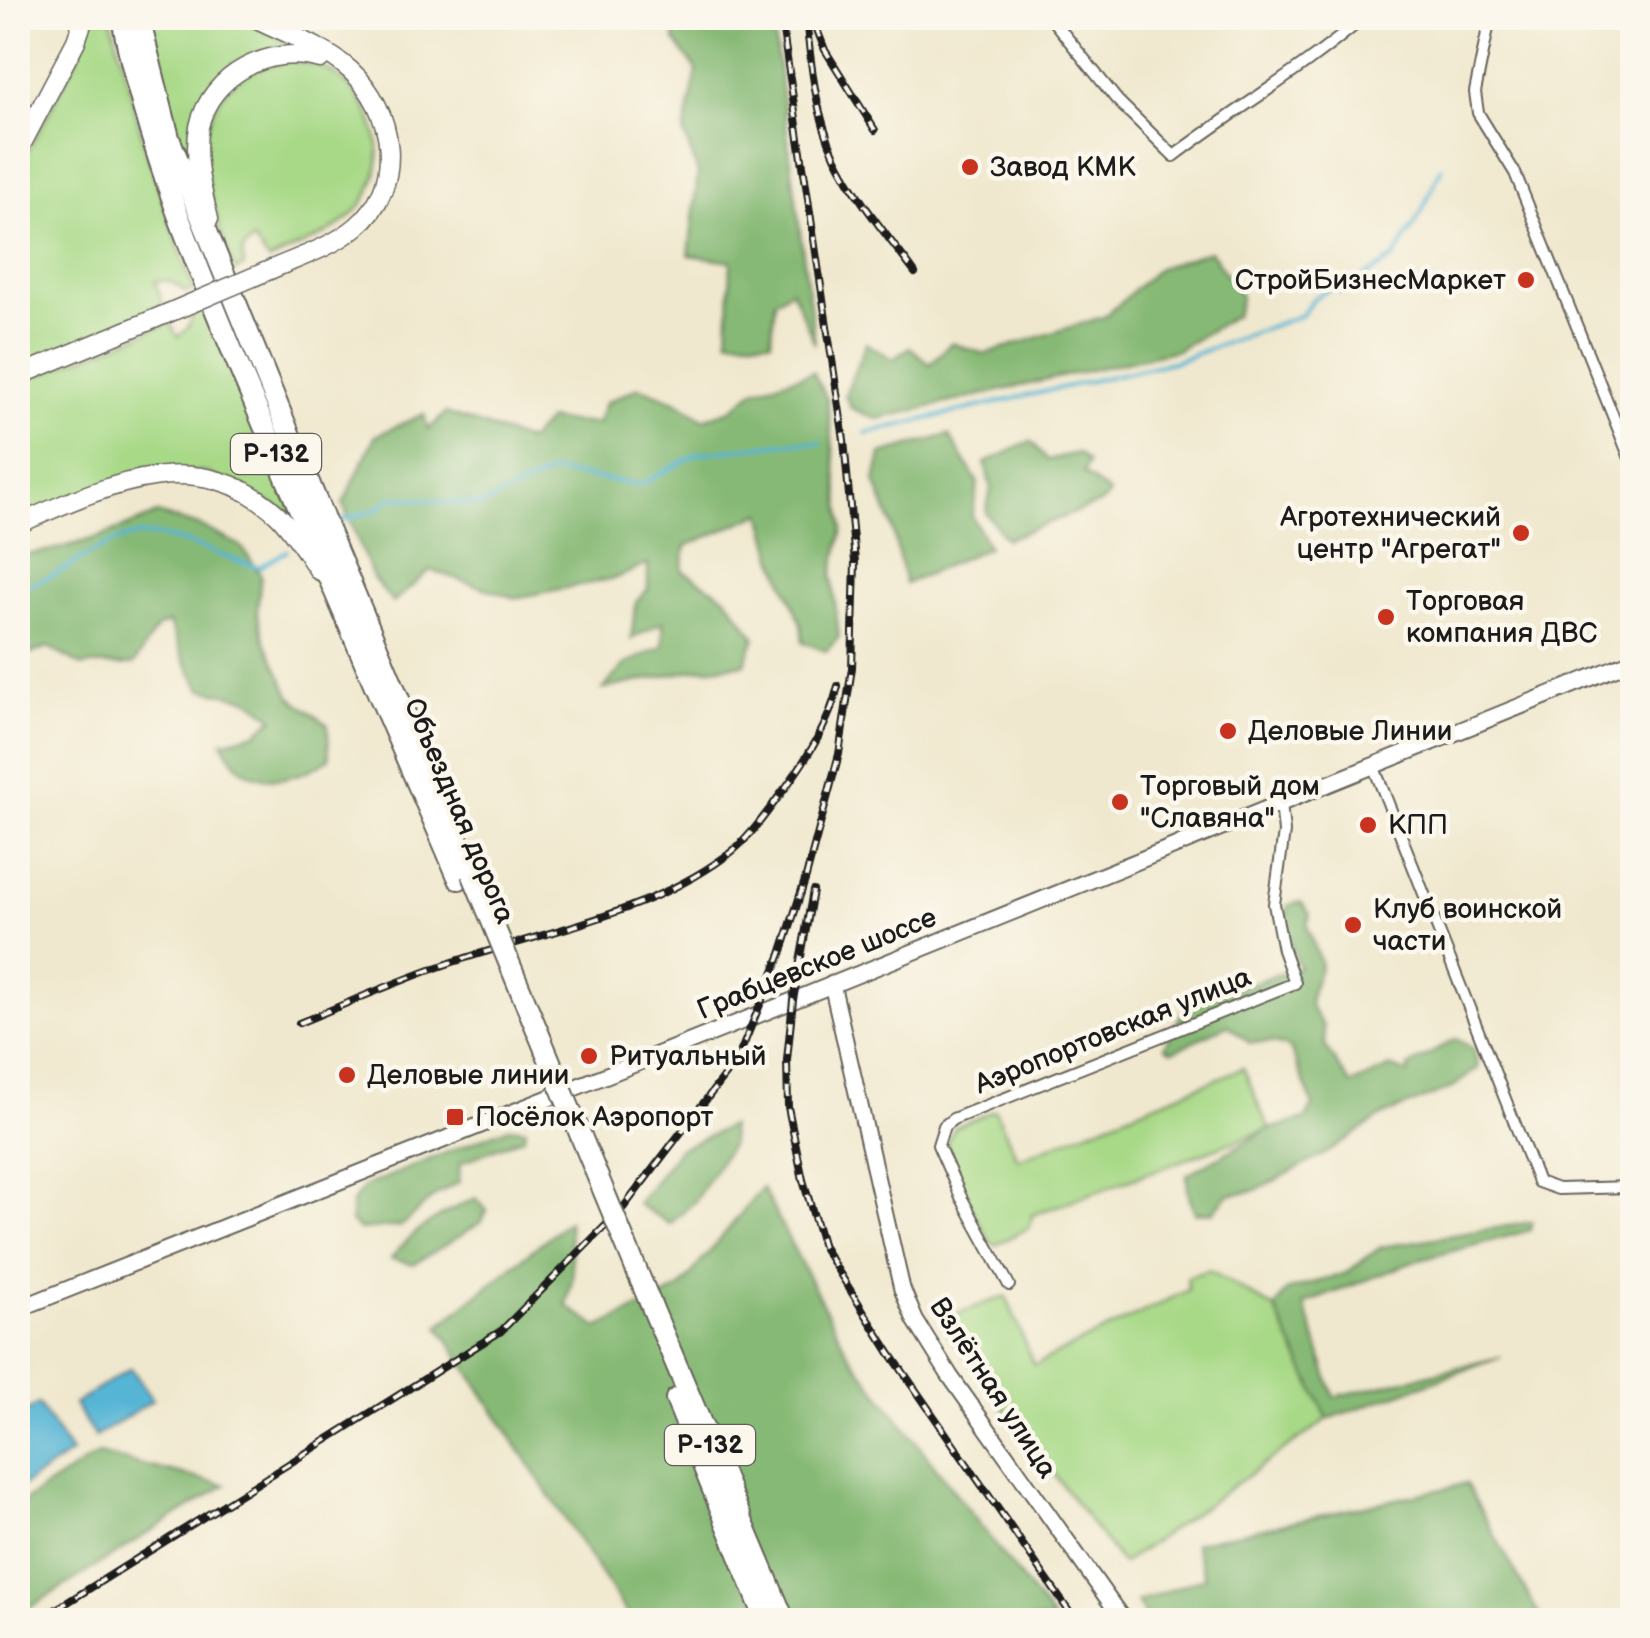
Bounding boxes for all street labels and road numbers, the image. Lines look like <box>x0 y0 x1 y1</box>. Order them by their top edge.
road number: Р-132 <box>231 434 321 474</box>
street label: Объездная дорога <box>397 693 522 929</box>
street label: Грабцевское шоссе <box>693 901 941 1027</box>
street label: Аэропортовская улица <box>969 960 1256 1102</box>
street label: Взлётная улица <box>922 1292 1064 1485</box>
road number: Р-132 <box>665 1425 755 1465</box>

